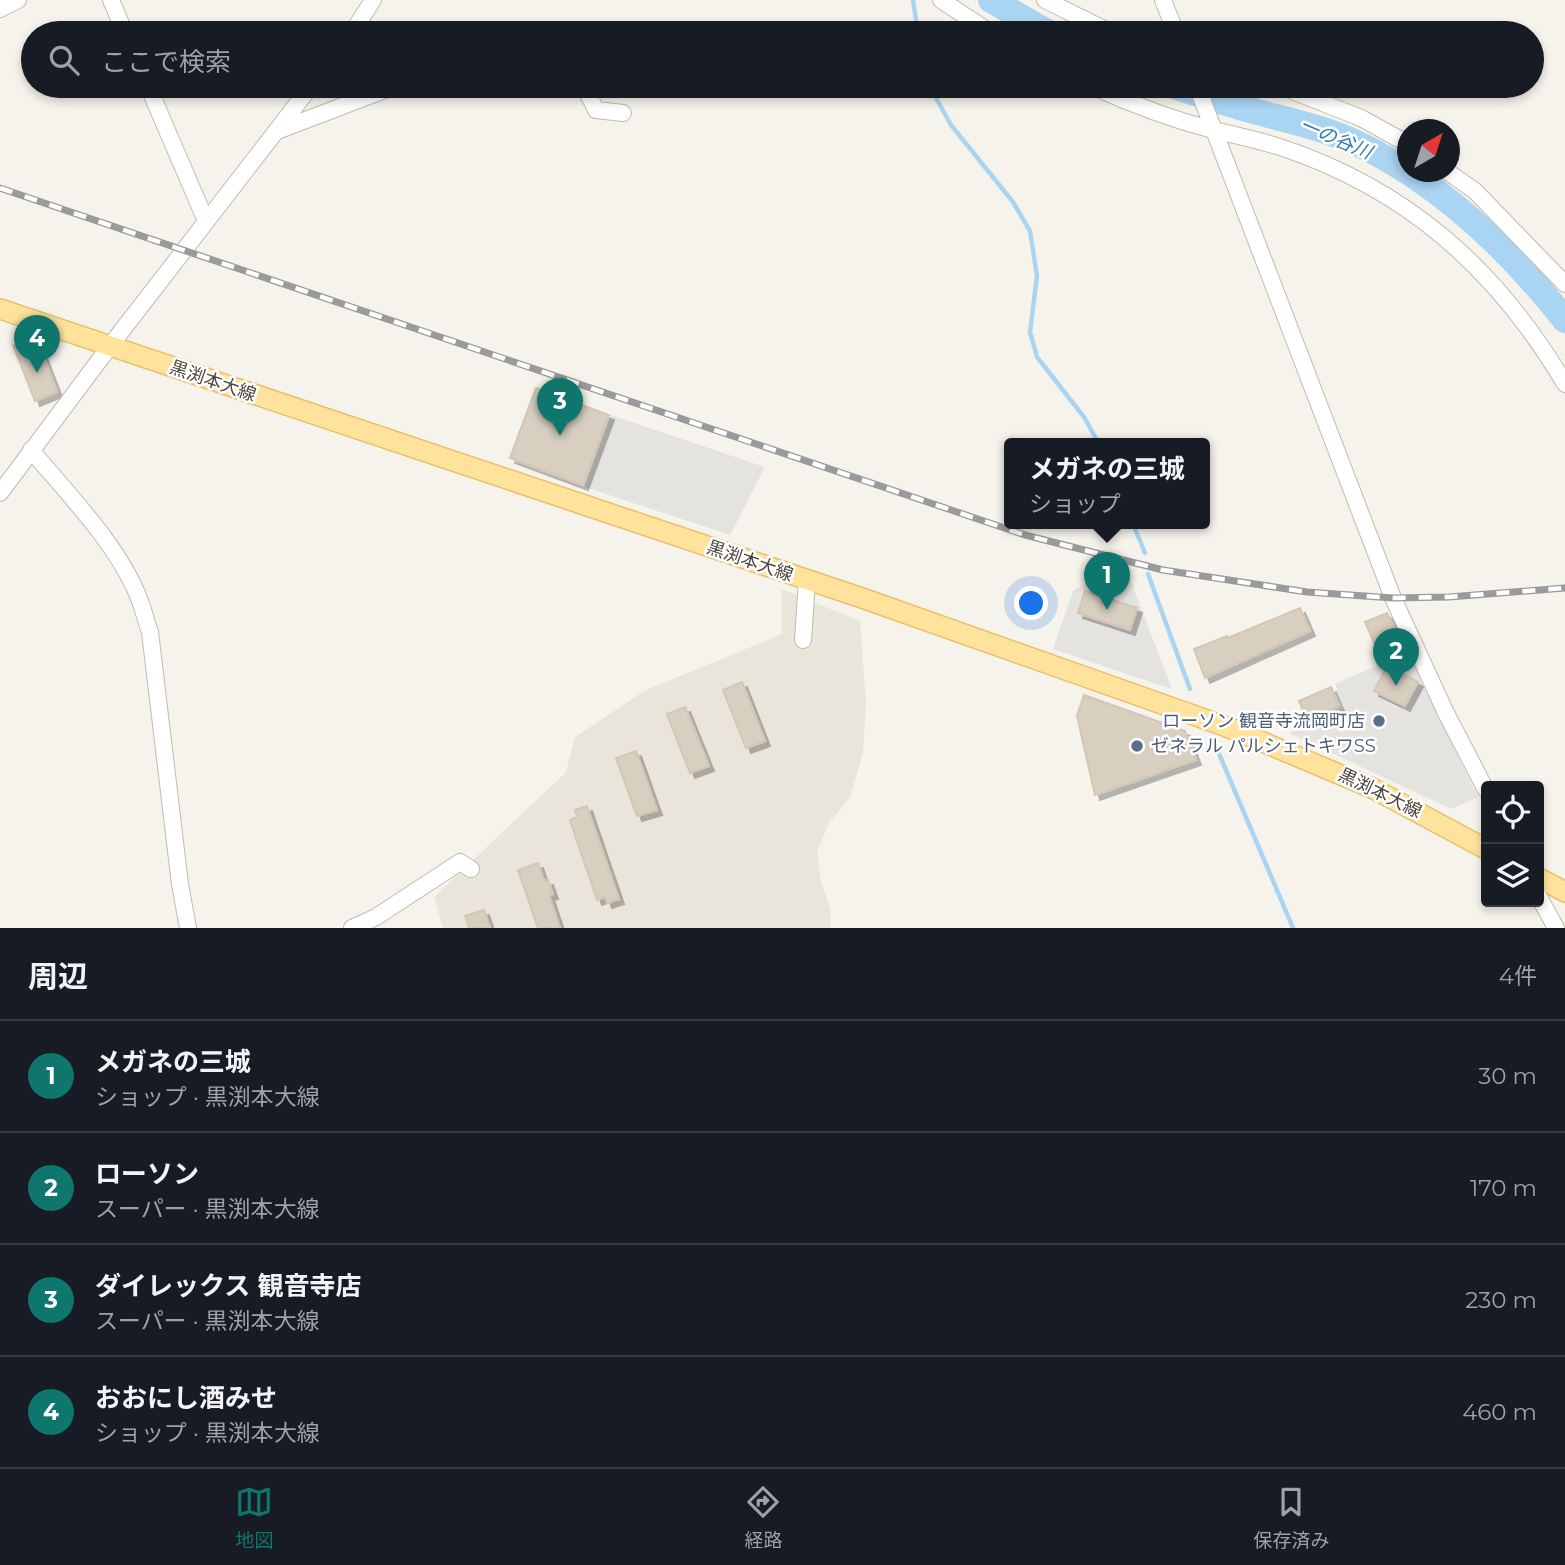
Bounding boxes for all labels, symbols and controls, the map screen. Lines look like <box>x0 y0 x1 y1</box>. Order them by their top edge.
search box <box>21 21 1544 98</box>
icon: search <box>45 41 83 79</box>
text: ここで検索 <box>101 46 231 78</box>
water label: 一の谷川 <box>1296 113 1377 165</box>
north arrow <box>1397 119 1460 182</box>
pin: 4 <box>14 315 60 373</box>
street label: 黒渕本大線 <box>167 356 259 406</box>
pin: 3 <box>537 378 583 436</box>
popup <box>1004 438 1210 529</box>
text: メガネの三城 <box>1029 453 1185 485</box>
text: ショップ <box>1029 490 1121 518</box>
street label: 黒渕本大線 <box>704 536 796 586</box>
pin: 1 <box>1084 552 1130 610</box>
your location <box>1014 586 1048 620</box>
pin: 2 <box>1373 628 1419 686</box>
place label: ローソン 観音寺流岡町店 <box>1162 710 1365 732</box>
marker: ローソン 観音寺流岡町店 <box>1371 713 1387 729</box>
place label: ゼネラル パルシェトキワSS <box>1151 735 1376 757</box>
marker: ゼネラル パルシェトキワSS <box>1129 738 1145 754</box>
street label: 黒渕本大線 <box>1335 763 1425 823</box>
map controls <box>1481 781 1544 907</box>
button: locate <box>1481 781 1544 844</box>
button: layers <box>1481 844 1544 907</box>
text: 周辺 <box>28 958 88 995</box>
text: 4件 <box>1499 962 1537 990</box>
text: メガネの三城 <box>95 1046 251 1078</box>
text: 1 <box>46 1062 56 1090</box>
text: 30 m <box>1478 1062 1537 1090</box>
text: ショップ · 黒渕本大線 <box>95 1083 320 1111</box>
text: ローソン <box>95 1158 199 1190</box>
text: 2 <box>44 1174 58 1202</box>
text: 170 m <box>1470 1174 1537 1202</box>
text: スーパー · 黒渕本大線 <box>95 1195 320 1223</box>
text: ダイレックス 観音寺店 <box>95 1270 362 1302</box>
text: 3 <box>44 1286 58 1314</box>
text: 230 m <box>1465 1286 1537 1314</box>
text: スーパー · 黒渕本大線 <box>95 1307 320 1335</box>
text: おおにし酒みせ <box>95 1382 277 1414</box>
text: 4 <box>43 1398 59 1426</box>
text: 460 m <box>1462 1398 1537 1426</box>
text: ショップ · 黒渕本大線 <box>95 1419 320 1447</box>
tab: 地図 <box>235 1483 274 1552</box>
tab: 経路 <box>744 1483 783 1552</box>
tab: 保存済み <box>1253 1483 1330 1552</box>

